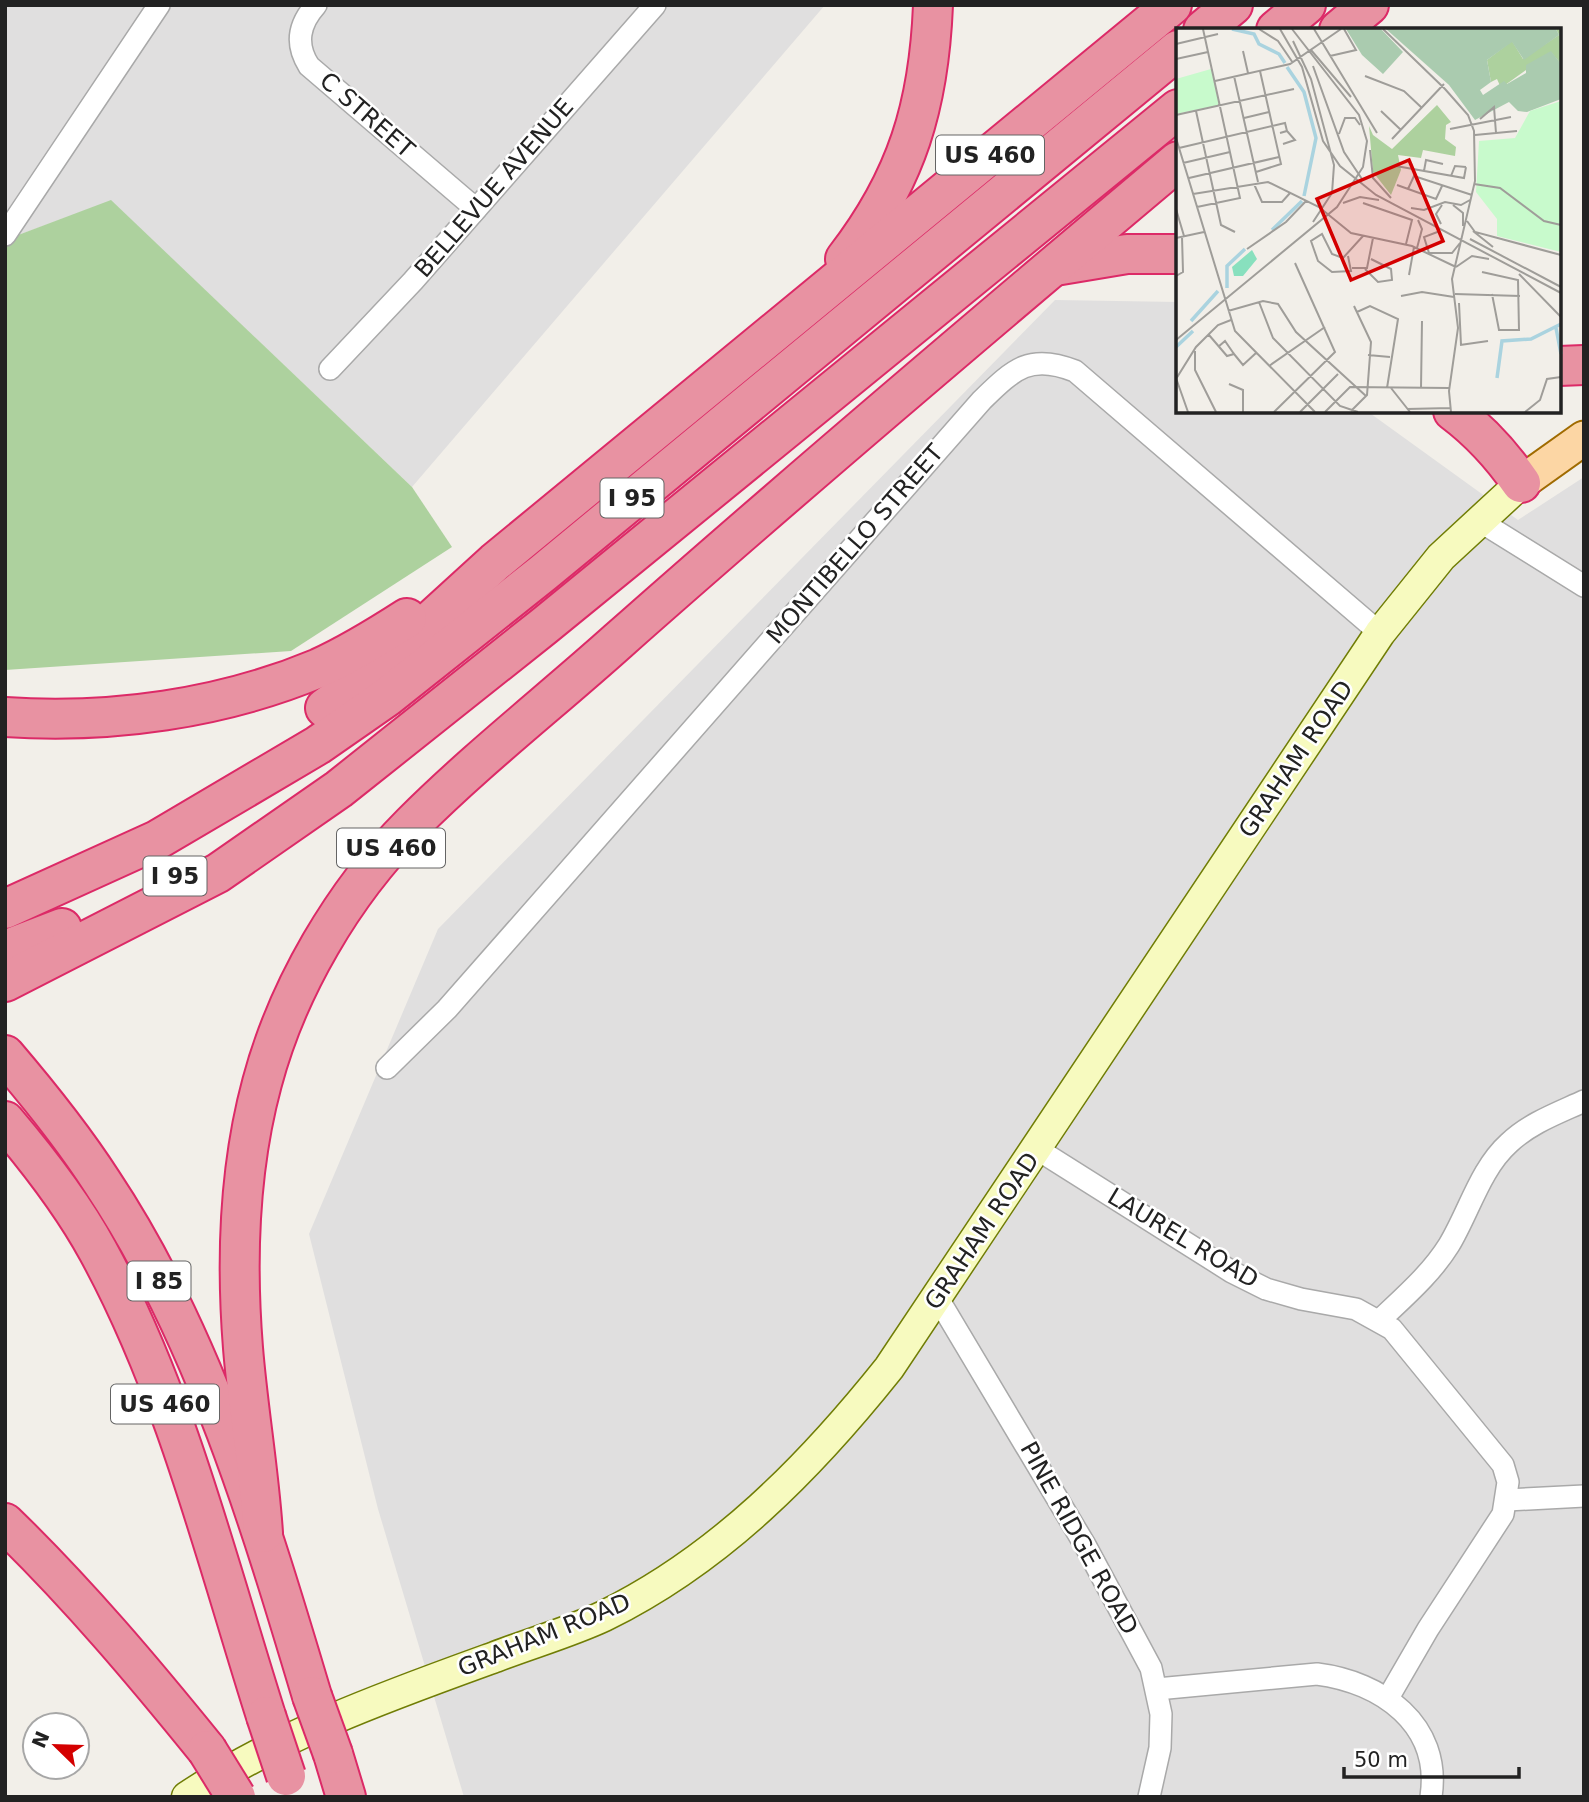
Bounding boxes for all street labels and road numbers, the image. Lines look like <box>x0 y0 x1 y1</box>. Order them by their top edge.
street label: C STREET <box>314 66 420 164</box>
street label: BELLEVUE AVENUE <box>409 93 579 283</box>
road number: US 460 <box>936 136 1044 174</box>
street label: MONTIBELLO STREET <box>761 438 949 649</box>
road number: I 95 <box>600 478 664 518</box>
street label: GRAHAM ROAD <box>1233 675 1359 843</box>
road number: US 460 <box>337 828 445 868</box>
road number: I 95 <box>144 856 206 896</box>
street label: GRAHAM ROAD <box>919 1147 1045 1315</box>
street label: LAUREL ROAD <box>1103 1182 1263 1294</box>
road number: I 85 <box>128 1262 190 1300</box>
road number: US 460 <box>111 1385 219 1424</box>
street label: PINE RIDGE ROAD <box>1014 1437 1144 1639</box>
street label: GRAHAM ROAD <box>454 1588 634 1682</box>

